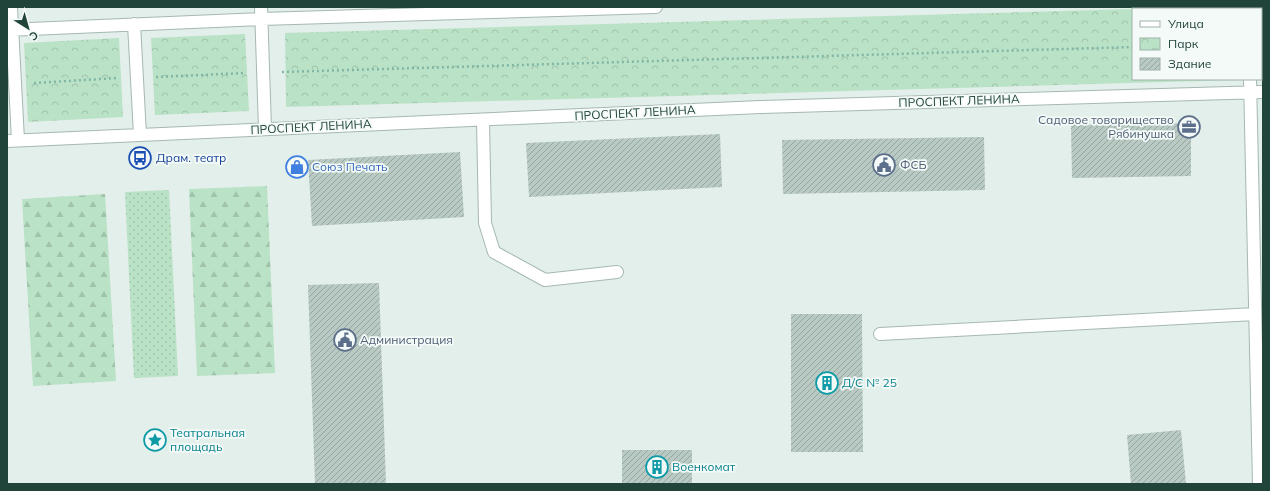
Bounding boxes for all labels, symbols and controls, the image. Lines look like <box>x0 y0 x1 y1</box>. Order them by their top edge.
north arrow <box>8 8 48 48</box>
legend <box>1132 8 1262 80</box>
text: Улица <box>1167 16 1204 31</box>
text: С <box>26 28 41 44</box>
text: Парк <box>1168 36 1199 51</box>
text: Здание <box>1168 56 1212 71</box>
street label: ПРОСПЕКТ ЛЕНИНА <box>898 91 1020 110</box>
street label: ПРОСПЕКТ ЛЕНИНА <box>574 102 696 123</box>
place label: Садовое товарищество Рябинушка <box>1038 112 1174 141</box>
office icon: Садовое товарищество Рябинушка <box>1176 114 1202 140</box>
street label: ПРОСПЕКТ ЛЕНИНА <box>250 116 372 137</box>
bus stop icon: Драм. театр <box>127 145 153 171</box>
place label: Драм. театр <box>156 150 226 165</box>
public building icon: ФСБ <box>871 152 897 178</box>
shop icon: Союз Печать <box>284 154 310 180</box>
place label: ФСБ <box>900 157 927 172</box>
place label: Союз Печать <box>312 159 388 174</box>
public building icon: Администрация <box>332 327 358 353</box>
place label: Администрация <box>360 332 453 347</box>
building icon: Д/С № 25 <box>814 370 840 396</box>
place label: Д/С № 25 <box>842 375 897 390</box>
place label: Театральная площадь <box>170 425 245 454</box>
place icon: Театральная площадь <box>142 427 168 453</box>
building icon: Военкомат <box>644 454 670 480</box>
place label: Военкомат <box>672 459 736 474</box>

